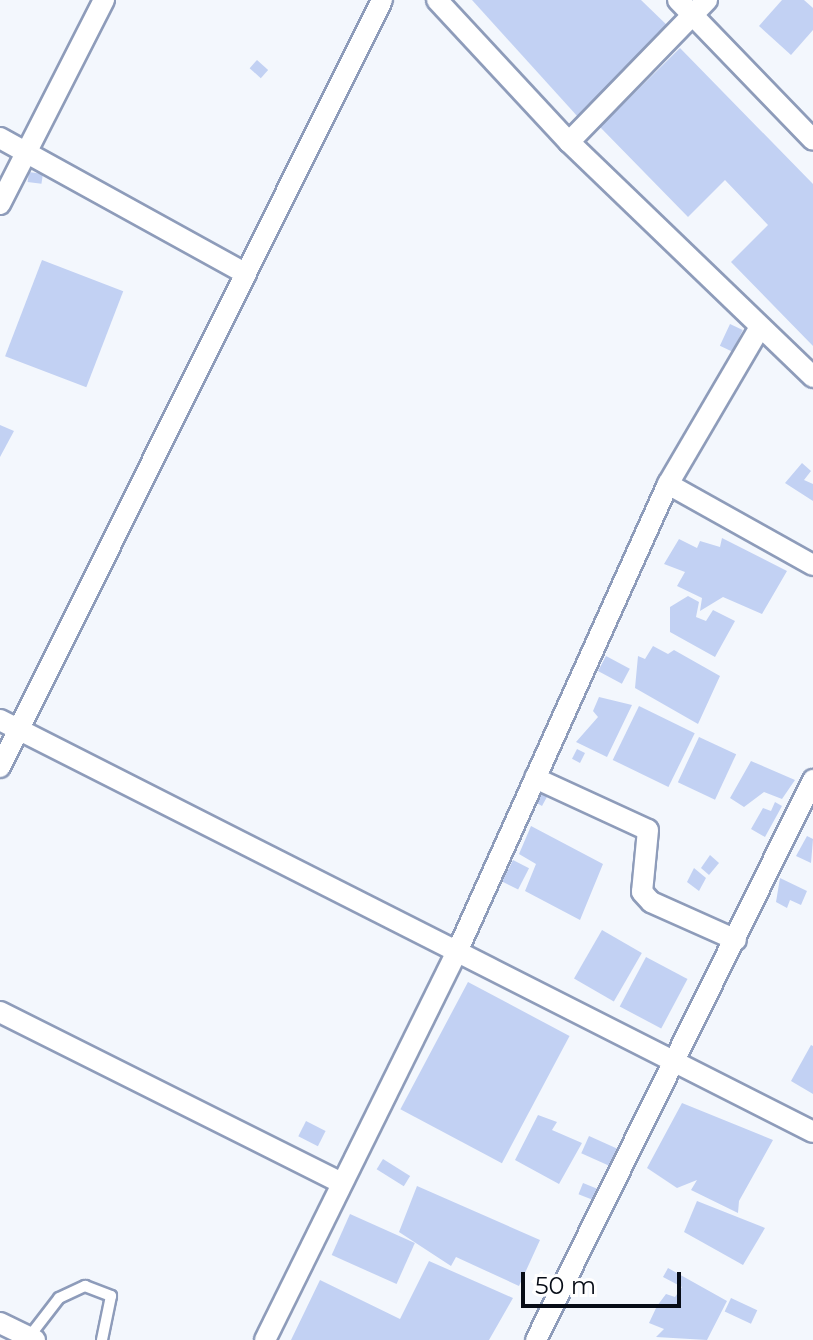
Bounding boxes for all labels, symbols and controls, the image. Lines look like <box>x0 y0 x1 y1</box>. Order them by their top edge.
scale bar <box>525 1256 685 1306</box>
text: 50 m <box>535 1271 596 1300</box>

